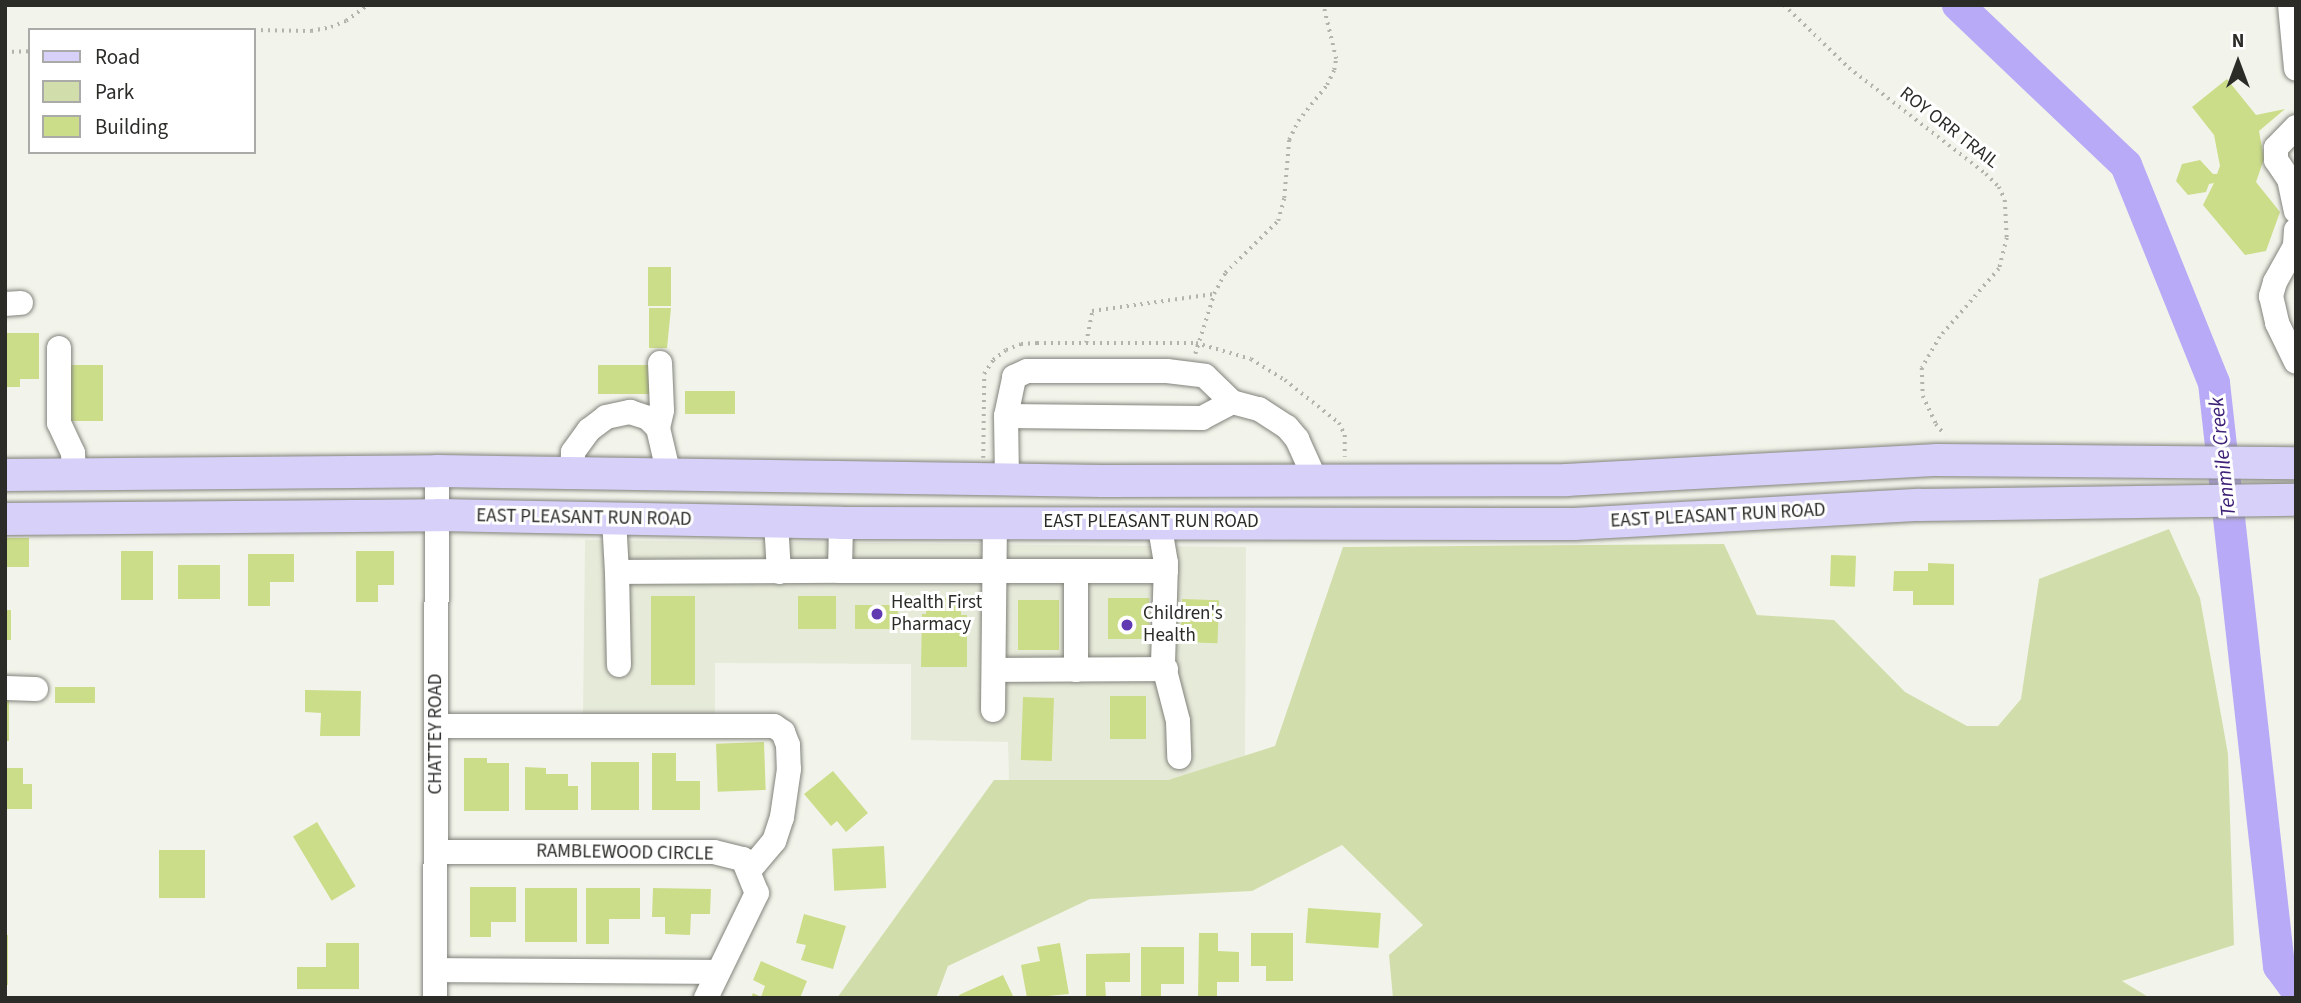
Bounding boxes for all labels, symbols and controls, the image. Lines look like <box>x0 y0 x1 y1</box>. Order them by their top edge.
legend <box>28 28 256 154</box>
north arrow <box>2203 28 2273 98</box>
text: N <box>2232 28 2244 55</box>
text: Road <box>95 42 140 72</box>
text: Park <box>95 77 134 107</box>
street label: ROY ORR TRAIL <box>1895 82 2003 174</box>
text: Building <box>95 112 168 142</box>
water label: Tenmile Creek <box>2203 396 2241 518</box>
street label: EAST PLEASANT RUN ROAD <box>1610 499 1826 533</box>
street label: EAST PLEASANT RUN ROAD <box>476 505 692 531</box>
street label: EAST PLEASANT RUN ROAD <box>1043 511 1259 533</box>
place label: Health First Pharmacy <box>891 592 982 636</box>
place label: Children's Health <box>1143 603 1223 647</box>
marker: Health First Pharmacy <box>869 606 885 622</box>
marker: Children's Health <box>1117 615 1137 635</box>
street label: CHATTEY ROAD <box>425 674 447 794</box>
street label: RAMBLEWOOD CIRCLE <box>536 840 714 866</box>

